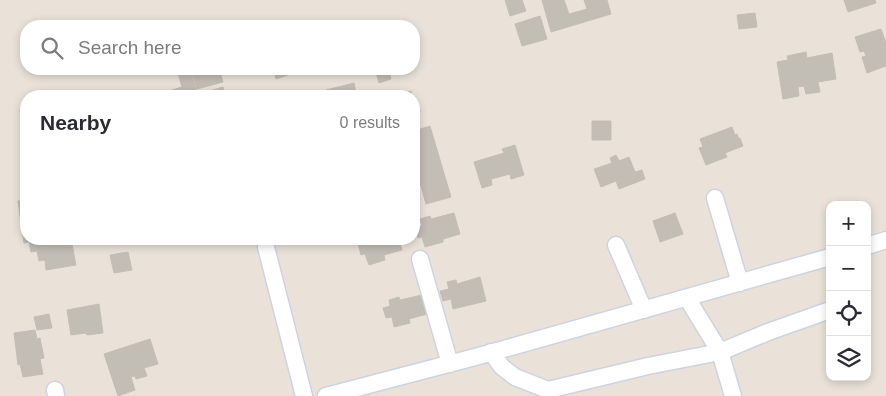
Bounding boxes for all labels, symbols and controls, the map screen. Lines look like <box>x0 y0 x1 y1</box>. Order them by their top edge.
search box <box>20 20 420 75</box>
icon: search <box>38 34 66 62</box>
text: Search here <box>78 37 182 58</box>
text: Nearby <box>40 111 111 134</box>
text: 0 results <box>340 114 400 131</box>
map controls <box>826 201 871 381</box>
button: + <box>826 201 871 246</box>
button: − <box>826 246 871 291</box>
button: locate <box>826 291 871 336</box>
button: layers <box>826 336 871 381</box>

